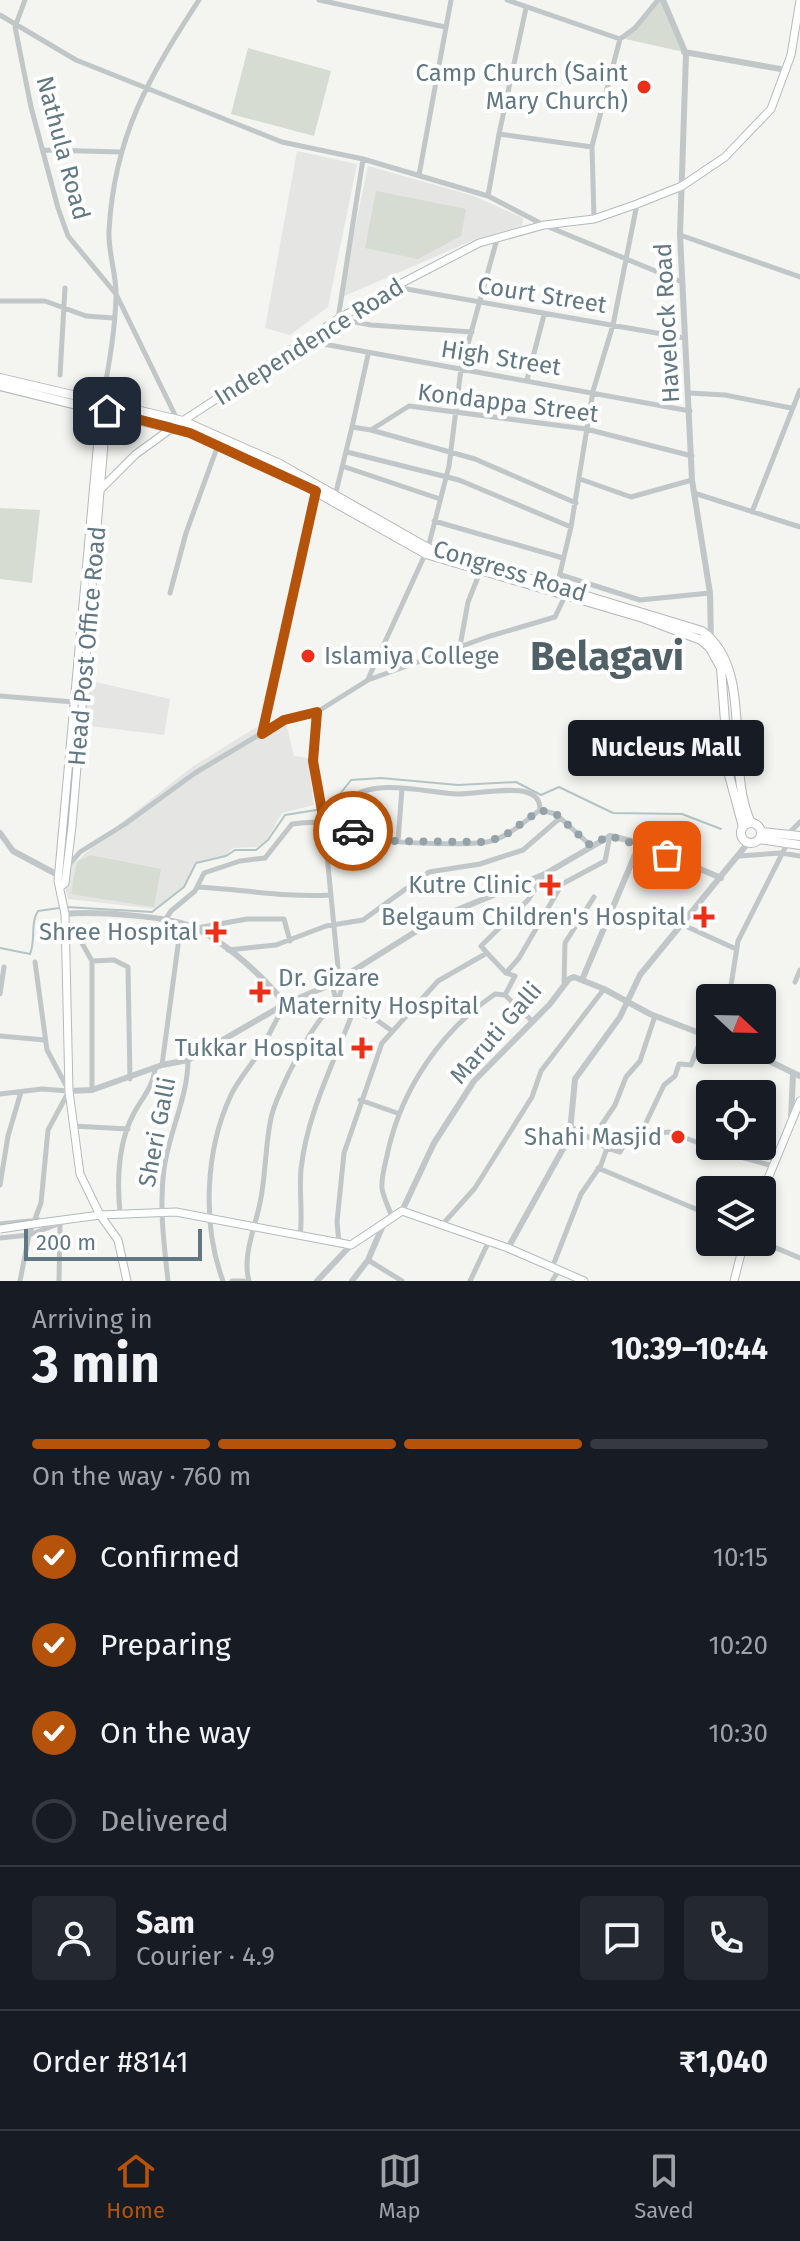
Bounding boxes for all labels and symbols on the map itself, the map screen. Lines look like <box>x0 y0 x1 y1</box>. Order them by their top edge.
place label: Camp Church (Saint Mary Church) <box>415 59 628 115</box>
street label: Nathula Road <box>30 73 96 223</box>
marker: Camp Church (Saint Mary Church) <box>635 78 653 96</box>
street label: Havelock Road <box>649 242 685 404</box>
street label: Court Street <box>475 271 609 319</box>
street label: Independence Road <box>209 273 409 411</box>
street label: High Street <box>439 335 563 381</box>
pin <box>73 377 141 445</box>
street label: Kondappa Street <box>416 378 600 428</box>
street label: Head Post Office Road <box>63 525 111 767</box>
street label: Congress Road <box>430 534 590 608</box>
district label: Belagavi <box>530 633 684 681</box>
place label: Islamiya College <box>324 642 500 670</box>
marker: Islamiya College <box>299 647 317 665</box>
callout: Nucleus Mall <box>569 719 765 775</box>
courier <box>313 791 393 871</box>
pin <box>633 821 701 889</box>
place label: Kutre Clinic <box>408 871 532 899</box>
marker: Kutre Clinic <box>539 874 561 896</box>
place label: Belgaum Children's Hospital <box>381 903 686 931</box>
marker: Belgaum Children's Hospital <box>693 906 715 928</box>
place label: Shree Hospital <box>39 918 198 946</box>
marker: Shree Hospital <box>205 921 227 943</box>
place label: Dr. Gizare Maternity Hospital <box>278 964 479 1020</box>
street label: Maruti Galli <box>444 976 548 1090</box>
marker: Dr. Gizare Maternity Hospital <box>249 981 271 1003</box>
north arrow <box>696 984 776 1064</box>
place label: Tukkar Hospital <box>175 1034 344 1062</box>
marker: Tukkar Hospital <box>351 1037 373 1059</box>
street label: Sheri Galli <box>133 1075 181 1189</box>
place label: Shahi Masjid <box>524 1123 662 1151</box>
marker: Shahi Masjid <box>669 1128 687 1146</box>
scale bar <box>24 1225 202 1261</box>

